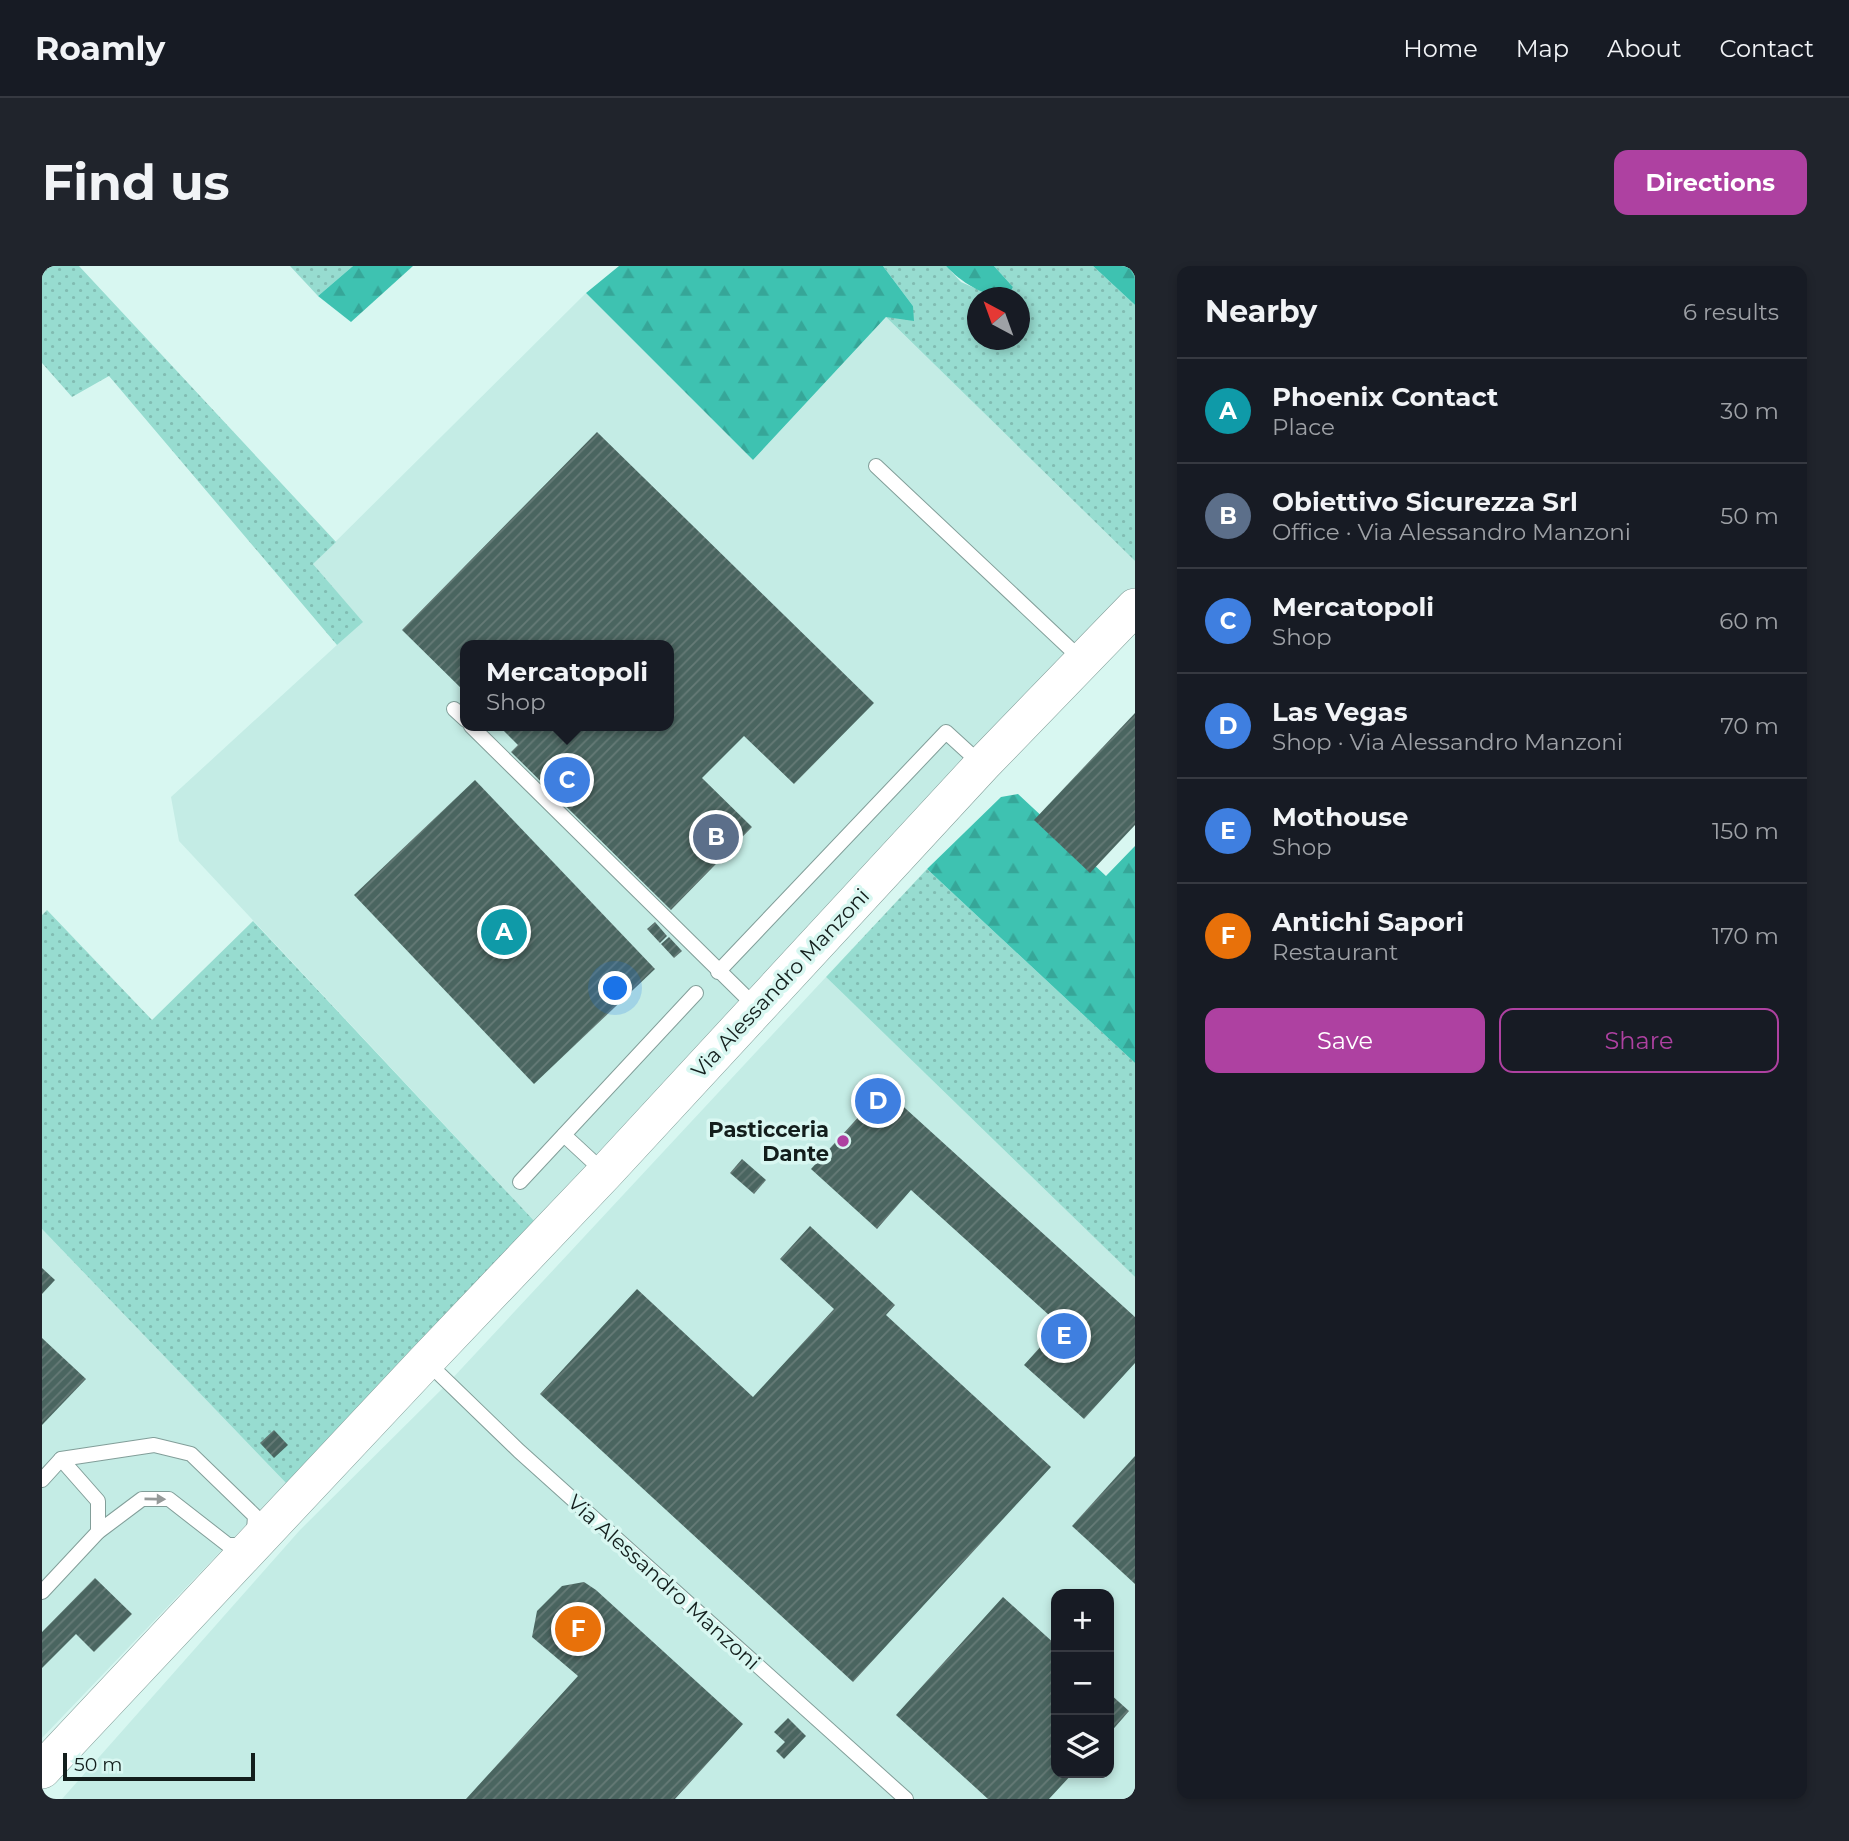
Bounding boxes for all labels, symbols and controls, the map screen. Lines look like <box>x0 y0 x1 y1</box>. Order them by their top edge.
text: Roamly <box>35 28 165 68</box>
text: Home <box>1403 34 1478 63</box>
text: Map <box>1516 34 1569 63</box>
text: About <box>1607 34 1681 63</box>
text: Contact <box>1719 34 1814 63</box>
button: Directions <box>1614 150 1807 215</box>
text: Find us <box>42 153 230 212</box>
north arrow <box>967 287 1030 350</box>
text: Nearby <box>1205 293 1317 330</box>
text: 6 results <box>1683 298 1779 326</box>
text: Phoenix Contact <box>1272 381 1498 413</box>
text: A <box>1219 397 1237 425</box>
text: 30 m <box>1720 397 1779 425</box>
text: Place <box>1272 413 1335 441</box>
text: Obiettivo Sicurezza Srl <box>1272 486 1578 518</box>
text: B <box>1219 502 1237 530</box>
text: 50 m <box>1720 502 1779 530</box>
text: Office · Via Alessandro Manzoni <box>1272 518 1631 546</box>
text: Mercatopoli <box>1272 591 1434 623</box>
text: C <box>1220 607 1236 635</box>
text: 60 m <box>1719 607 1779 635</box>
text: Shop <box>1272 623 1332 651</box>
popup <box>460 640 674 731</box>
text: Mercatopoli <box>486 656 648 688</box>
text: Shop <box>486 688 546 716</box>
text: Las Vegas <box>1272 696 1407 728</box>
text: D <box>1219 712 1238 740</box>
text: 70 m <box>1720 712 1779 740</box>
text: Shop · Via Alessandro Manzoni <box>1272 728 1623 756</box>
pin: C <box>544 754 590 806</box>
text: Mothouse <box>1272 801 1408 833</box>
pin: B <box>693 811 739 863</box>
text: E <box>1220 817 1236 845</box>
text: 150 m <box>1712 817 1779 845</box>
text: Shop <box>1272 833 1332 861</box>
street label: Via Alessandro Manzoni <box>686 883 874 1083</box>
pin: A <box>481 906 527 958</box>
text: Antichi Sapori <box>1272 906 1464 938</box>
text: F <box>1221 922 1235 950</box>
text: 170 m <box>1712 922 1779 950</box>
text: Restaurant <box>1272 938 1398 966</box>
your location <box>598 971 632 1005</box>
button: Save <box>1205 1008 1485 1073</box>
button: Share <box>1499 1008 1779 1073</box>
pin: D <box>855 1075 901 1127</box>
place label: Pasticceria Dante <box>708 1117 829 1166</box>
marker: Pasticceria Dante <box>835 1133 851 1149</box>
pin: E <box>1041 1310 1087 1362</box>
street label: Via Alessandro Manzoni <box>563 1489 765 1675</box>
one-way arrow <box>144 1493 166 1505</box>
map controls <box>1051 1589 1114 1778</box>
button: + <box>1051 1589 1114 1652</box>
pin: F <box>555 1603 601 1655</box>
button: − <box>1051 1652 1114 1715</box>
button: layers <box>1051 1715 1114 1778</box>
scale bar <box>63 1750 256 1782</box>
text: 50 m <box>74 1753 122 1776</box>

